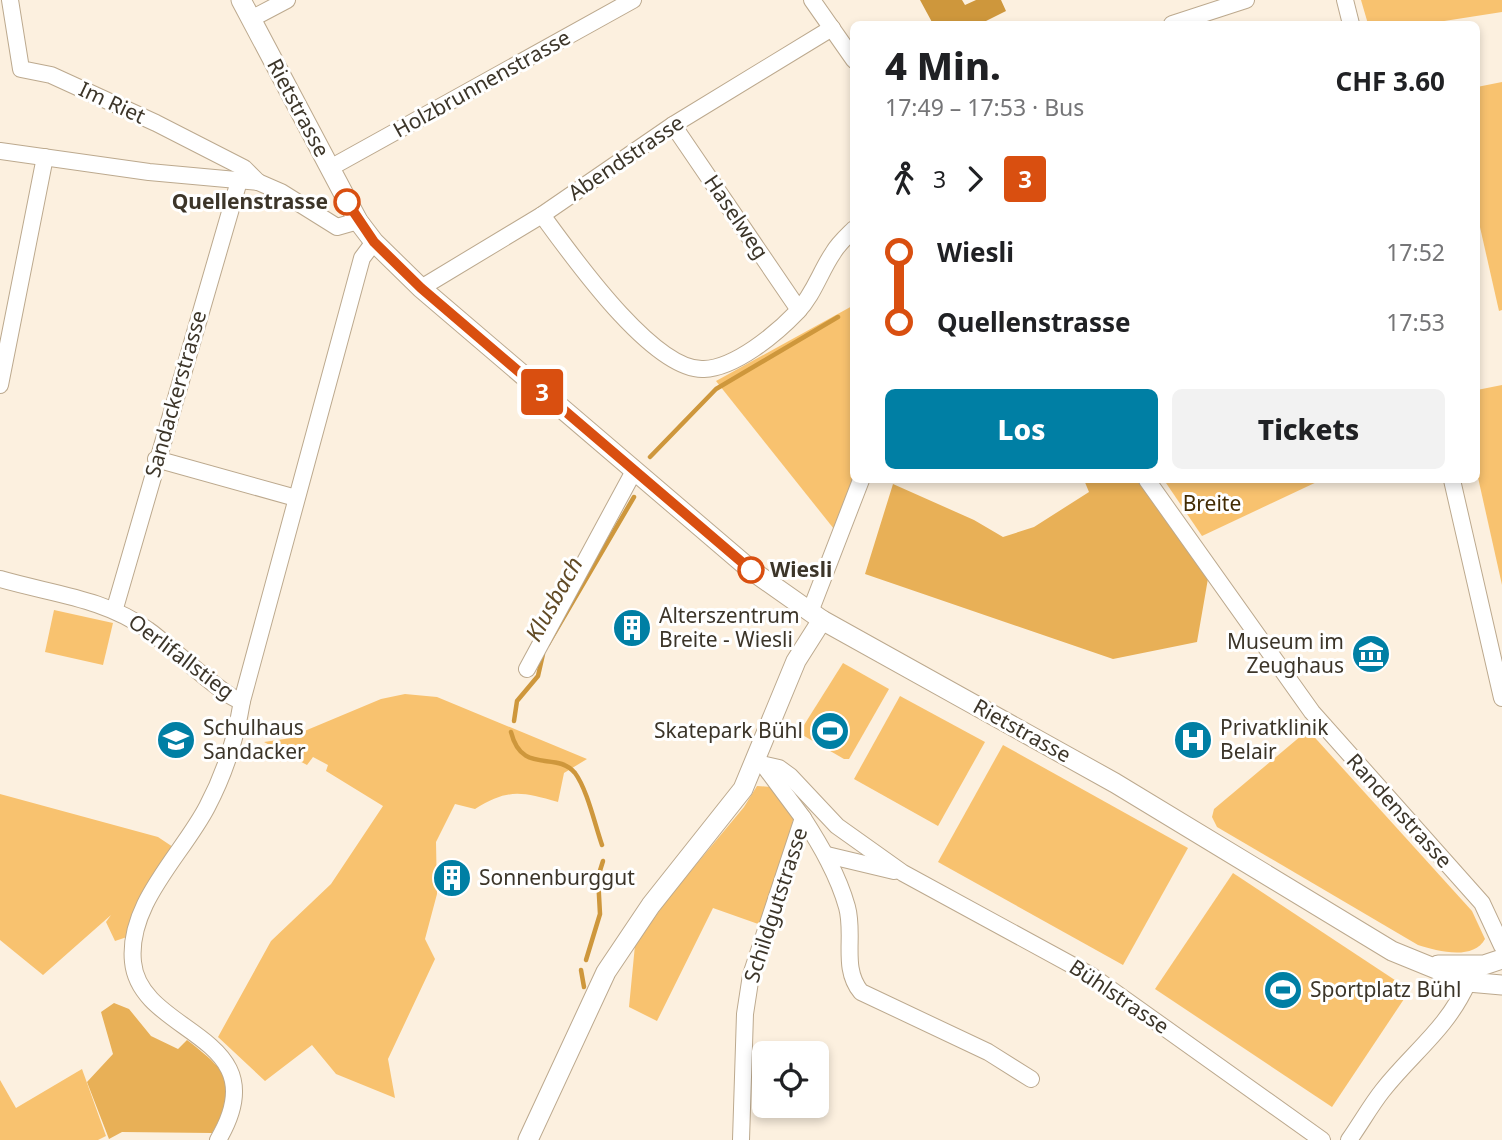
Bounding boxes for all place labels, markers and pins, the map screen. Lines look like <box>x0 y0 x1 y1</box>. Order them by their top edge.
place label: Quellenstrasse <box>172 187 328 215</box>
marker: Quellenstrasse <box>334 189 360 215</box>
place label: Wiesli <box>770 555 832 583</box>
marker: Wiesli <box>738 557 764 583</box>
place label: Alterszentrum Breite - Wiesli <box>659 601 800 653</box>
building icon: Alterszentrum Breite - Wiesli <box>611 607 653 649</box>
place label: Museum im Zeughaus <box>1227 627 1344 679</box>
museum icon: Museum im Zeughaus <box>1350 633 1392 675</box>
sports icon: Skatepark Bühl <box>809 710 851 752</box>
place label: Schulhaus Sandacker <box>203 713 306 765</box>
place label: Privatklinik Belair <box>1220 713 1329 765</box>
place label: Skatepark Bühl <box>654 716 803 744</box>
school or university icon: Schulhaus Sandacker <box>155 719 197 761</box>
hospital icon: Privatklinik Belair <box>1172 719 1214 761</box>
building icon: Sonnenburggut <box>431 857 473 899</box>
place label: Sonnenburggut <box>479 863 635 891</box>
sports icon: Sportplatz Bühl <box>1262 969 1304 1011</box>
place label: Sportplatz Bühl <box>1310 975 1461 1003</box>

